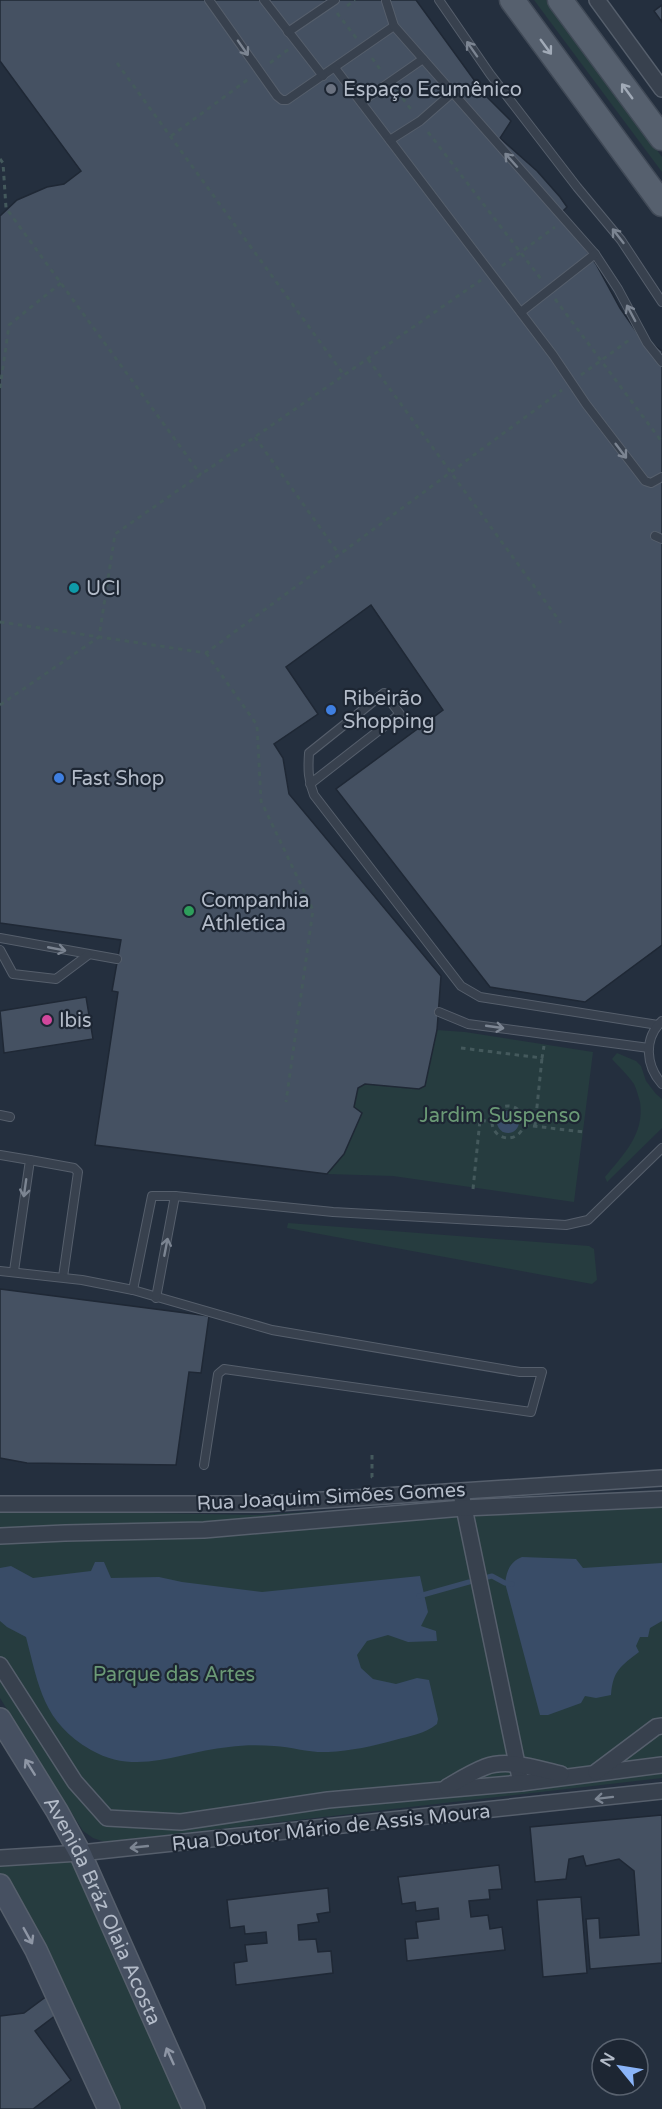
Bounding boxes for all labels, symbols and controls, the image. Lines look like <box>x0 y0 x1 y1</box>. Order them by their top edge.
one-way arrow <box>237 39 249 55</box>
one-way arrow <box>540 39 553 55</box>
one-way arrow <box>466 42 478 58</box>
place label: Espaço Ecumênico <box>343 78 522 102</box>
marker: Espaço Ecumênico <box>324 82 338 96</box>
one-way arrow <box>621 84 634 100</box>
one-way arrow <box>504 152 518 167</box>
one-way arrow <box>611 229 624 245</box>
one-way arrow <box>625 304 636 322</box>
one-way arrow <box>615 442 627 458</box>
place label: UCI <box>86 577 121 601</box>
marker: UCI <box>67 581 81 595</box>
place label: Ribeirão Shopping <box>343 687 435 734</box>
marker: Ribeirão Shopping <box>324 703 338 717</box>
place label: Fast Shop <box>71 767 164 791</box>
marker: Fast Shop <box>52 771 66 785</box>
place label: Companhia Athletica <box>201 889 310 936</box>
marker: Companhia Athletica <box>182 904 196 918</box>
one-way arrow <box>47 944 67 955</box>
place label: Ibis <box>59 1009 92 1033</box>
marker: Ibis <box>40 1013 54 1027</box>
one-way arrow <box>484 1022 504 1033</box>
park label: Jardim Suspenso <box>420 1104 580 1128</box>
one-way arrow <box>20 1178 31 1198</box>
one-way arrow <box>161 1237 172 1257</box>
street label: Rua Joaquim Simões Gomes <box>196 1478 466 1516</box>
park label: Parque das Artes <box>93 1663 255 1687</box>
one-way arrow <box>23 1759 35 1776</box>
street label: Avenida Bráz Olaia Acosta <box>38 1792 166 2029</box>
one-way arrow <box>594 1792 614 1803</box>
street label: Rua Doutor Mário de Assis Moura <box>171 1799 492 1857</box>
one-way arrow <box>129 1842 149 1853</box>
one-way arrow <box>22 1927 34 1944</box>
north arrow <box>590 2037 650 2097</box>
one-way arrow <box>163 2047 175 2065</box>
text: N <box>596 2049 620 2071</box>

